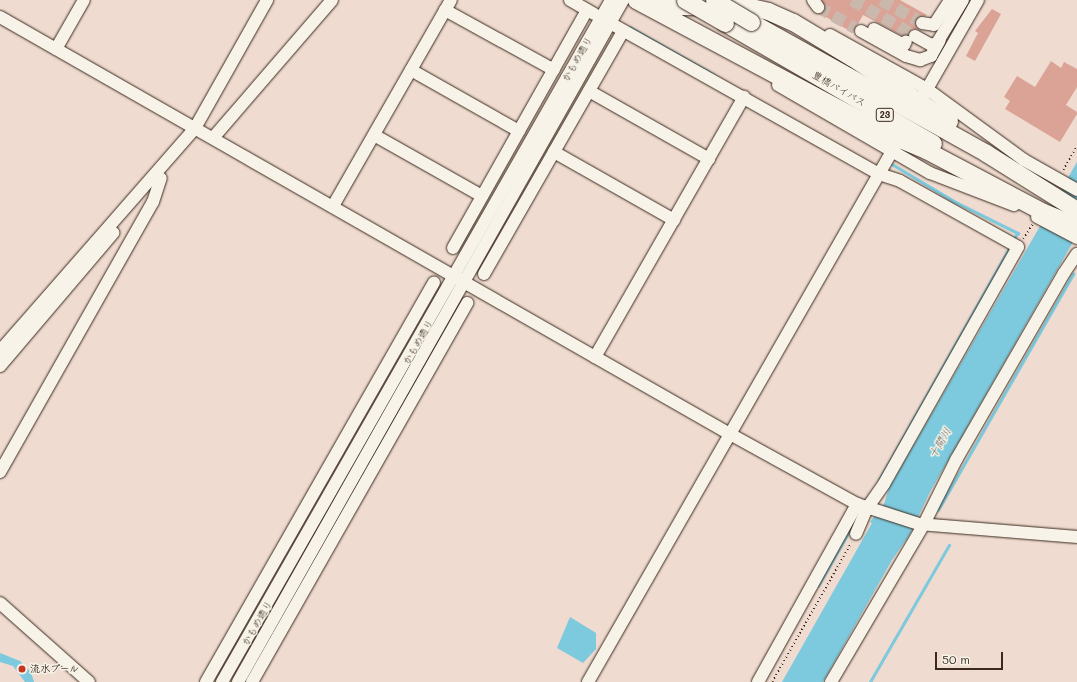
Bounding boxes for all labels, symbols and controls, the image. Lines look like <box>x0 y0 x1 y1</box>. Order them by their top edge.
street label: かもめ通り <box>559 34 595 84</box>
street label: 豊橋バイパス <box>810 69 868 109</box>
road number: 23 <box>875 108 895 122</box>
street label: かもめ通り <box>400 317 436 367</box>
water label: 十間川 <box>926 425 954 461</box>
street label: かもめ通り <box>239 598 275 648</box>
scale bar <box>937 644 1005 670</box>
text: 50 m <box>942 651 970 667</box>
place label: 流水プール <box>30 663 79 675</box>
marker: 流水プール <box>17 664 27 674</box>

